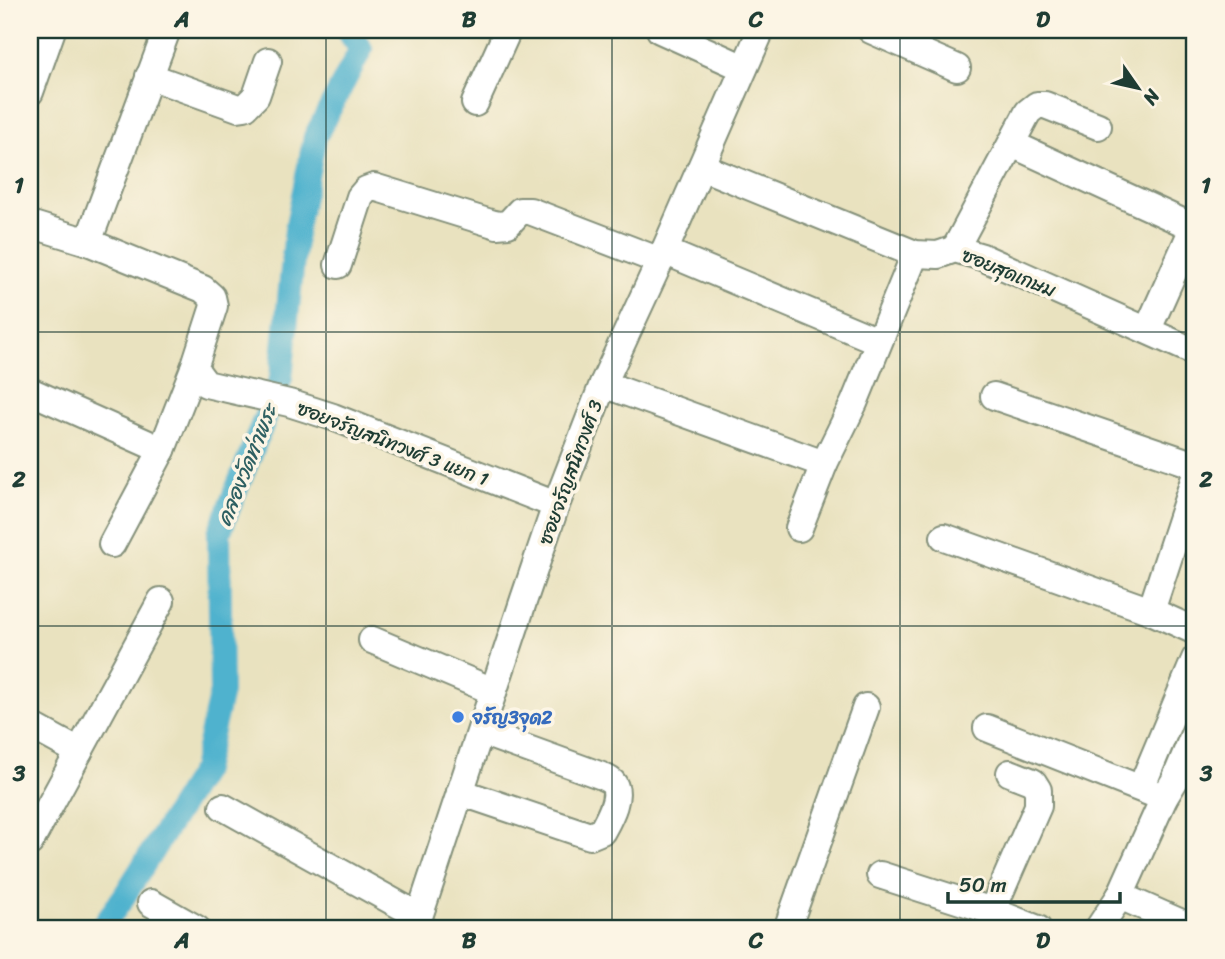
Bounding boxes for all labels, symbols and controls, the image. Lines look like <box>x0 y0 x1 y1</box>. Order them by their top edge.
text: A <box>173 0 190 40</box>
text: B <box>462 0 477 40</box>
text: C <box>748 0 764 40</box>
text: D <box>1036 0 1051 40</box>
north arrow <box>1102 52 1172 122</box>
text: N <box>1134 82 1170 113</box>
text: 1 <box>14 165 24 206</box>
text: 1 <box>1201 165 1211 206</box>
street label: ซอยสุดเกษม <box>957 239 1061 306</box>
street label: ซอยจรัญสนิทวงศ์ 3 แยก 1 <box>292 392 494 495</box>
street label: ซอยจรัญสนิทวงศ์ 3 <box>529 394 612 549</box>
water label: คลองวัดท่าพระ <box>205 395 290 532</box>
text: 2 <box>11 459 26 500</box>
text: 2 <box>1198 459 1213 500</box>
place label: จรัญ3จุด2 <box>472 701 552 734</box>
marker: จรัญ3จุด2 <box>450 709 466 725</box>
text: 3 <box>12 753 26 794</box>
text: 3 <box>1199 753 1213 794</box>
scale bar <box>948 861 1120 905</box>
text: 50 m <box>959 866 1007 904</box>
text: A <box>173 920 190 959</box>
text: B <box>462 920 477 959</box>
text: C <box>748 920 764 959</box>
text: D <box>1036 920 1051 959</box>

